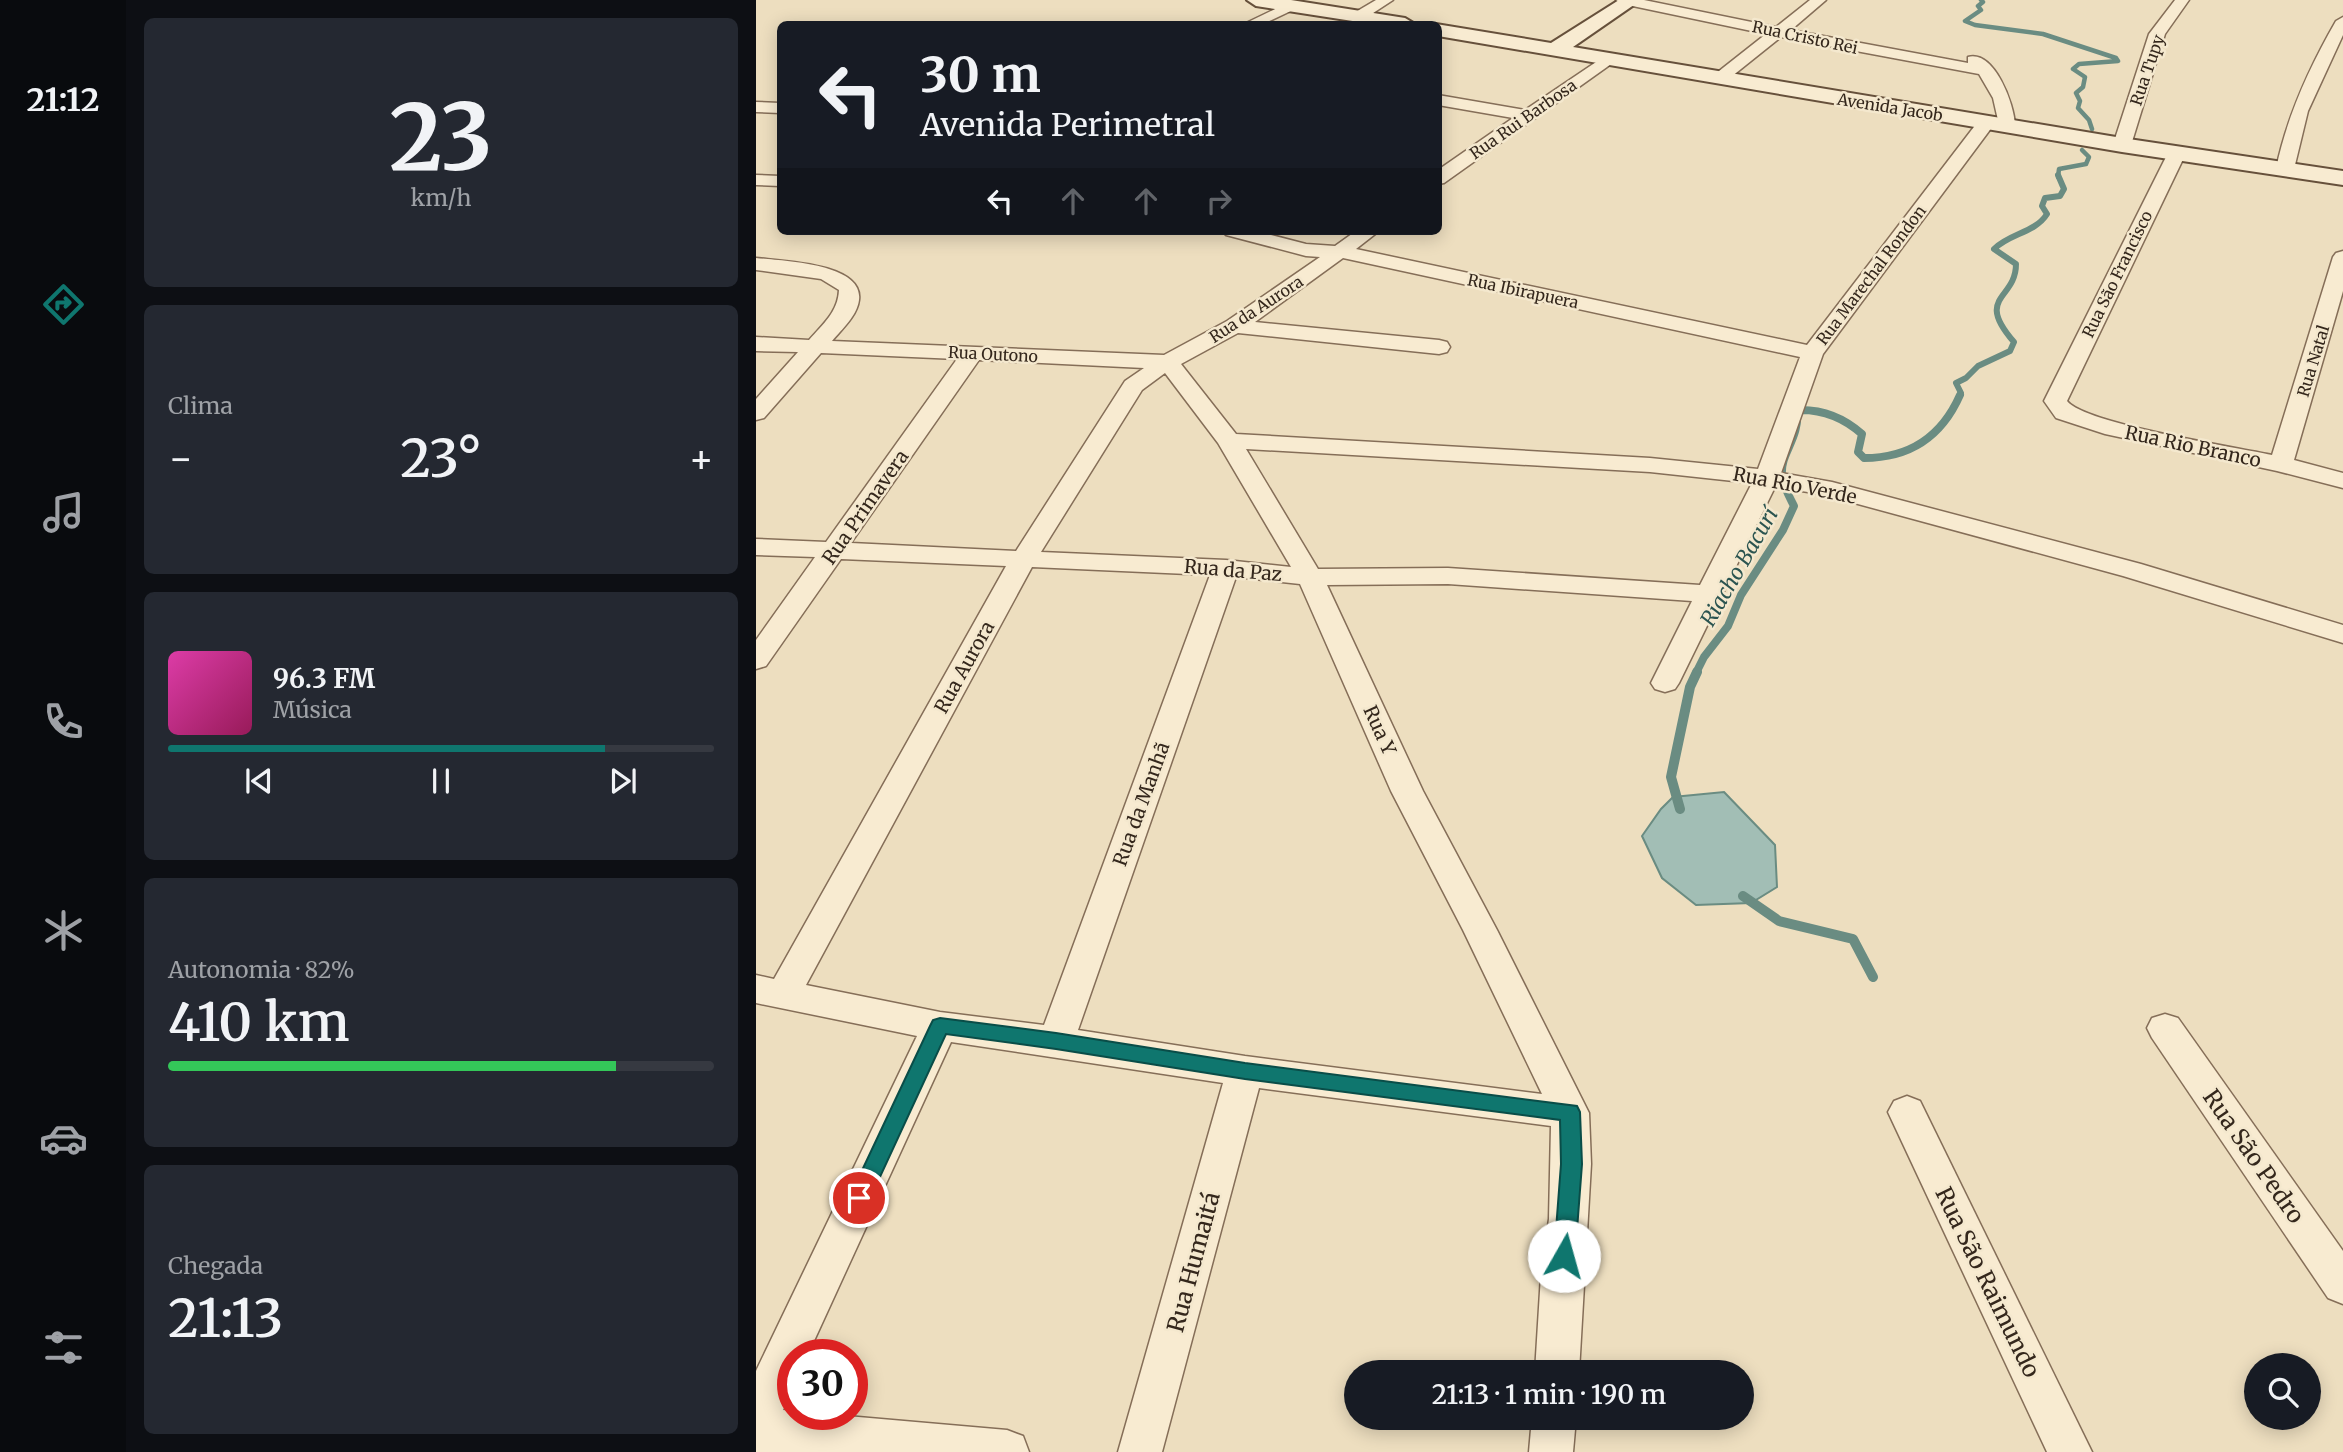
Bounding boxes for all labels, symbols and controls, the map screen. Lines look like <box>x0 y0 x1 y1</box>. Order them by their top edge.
street label: Rua Cristo Rei <box>1750 16 1860 58</box>
street label: Rua Tupy <box>2126 31 2169 108</box>
text: 30 m <box>920 44 1041 105</box>
icon: left <box>805 49 896 140</box>
street label: Rua Rui Barbosa <box>1466 74 1581 163</box>
text: 21:12 <box>27 80 99 120</box>
text: 23 <box>389 80 493 195</box>
street label: Avenida Jacob <box>1835 89 1945 125</box>
text: Avenida Perimetral <box>920 105 1215 145</box>
icon: left <box>981 182 1019 220</box>
icon: ahead <box>1054 182 1092 220</box>
icon: ahead <box>1127 182 1165 220</box>
icon: right <box>1200 182 1238 220</box>
text: km/h <box>411 183 471 212</box>
street label: Rua Marechal Rondon <box>1812 201 1930 349</box>
street label: Rua São Francisco <box>2078 207 2156 341</box>
street label: Rua Ibirapuera <box>1466 269 1581 313</box>
street label: Rua da Aurora <box>1205 271 1307 347</box>
icon: directions <box>39 280 88 329</box>
street label: Rua Natal <box>2293 323 2333 399</box>
street label: Rua Outono <box>947 342 1039 366</box>
text: Clima <box>168 391 233 420</box>
street label: Rua Rio Branco <box>2123 420 2263 472</box>
text: 23° <box>400 426 482 491</box>
text: − <box>168 435 193 482</box>
text: + <box>689 435 714 482</box>
street label: Rua Primavera <box>817 445 913 569</box>
street label: Rua Rio Verde <box>1731 461 1859 509</box>
icon: music <box>39 488 88 537</box>
water label: Riacho Bacurí <box>1694 501 1785 631</box>
street label: Rua da Paz <box>1183 554 1283 586</box>
street label: Rua Aurora <box>929 617 999 717</box>
text: 96.3 FM <box>273 662 375 695</box>
text: Música <box>273 695 352 724</box>
icon: phone <box>39 697 88 746</box>
street label: Rua Y <box>1359 701 1402 759</box>
street label: Rua da Manhã <box>1107 739 1175 869</box>
icon: previous <box>240 762 278 800</box>
icon: pause <box>422 762 460 800</box>
icon: next <box>604 762 642 800</box>
icon: climate <box>39 906 88 955</box>
text: Autonomia · 82% <box>168 955 355 984</box>
text: 410 km <box>168 990 350 1055</box>
street label: Rua São Pedro <box>2197 1083 2311 1229</box>
icon: car <box>39 1114 88 1163</box>
pin <box>829 1168 889 1228</box>
icon: arrive <box>840 1179 878 1217</box>
street label: Rua São Raimundo <box>1929 1182 2047 1382</box>
street label: Rua Humaitá <box>1160 1189 1226 1335</box>
position arrow <box>1527 1219 1601 1293</box>
text: Chegada <box>168 1251 263 1280</box>
text: 21:13 <box>168 1286 283 1351</box>
icon: filters <box>39 1323 88 1372</box>
speed limit sign: 30 <box>777 1339 868 1430</box>
map controls <box>2244 1353 2321 1430</box>
button: search <box>2244 1353 2321 1430</box>
text: 21:13 · 1 min · 190 m <box>1432 1378 1666 1411</box>

